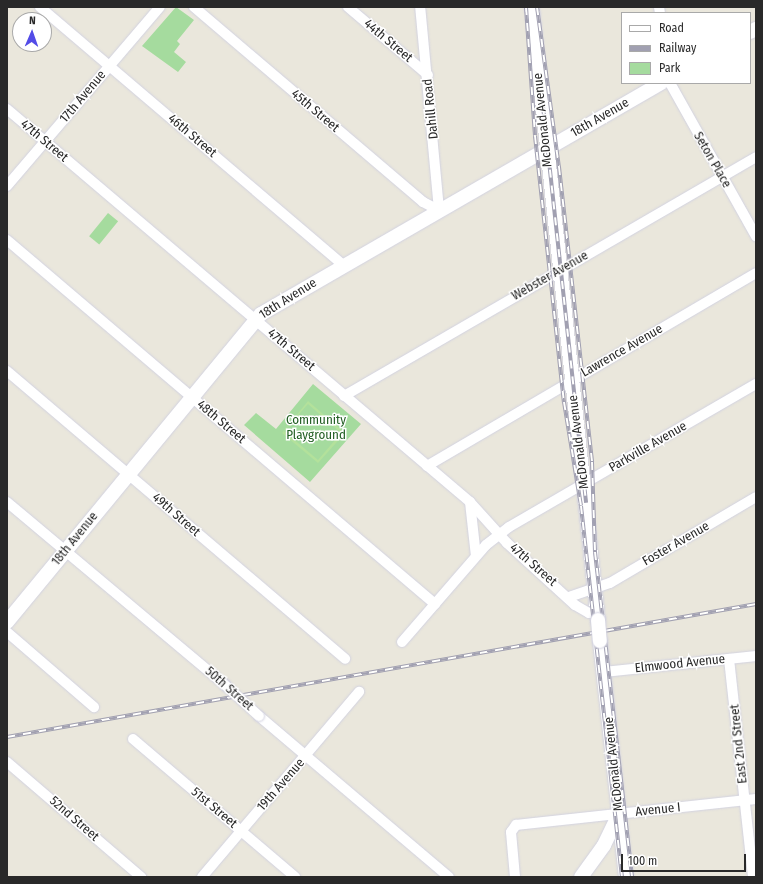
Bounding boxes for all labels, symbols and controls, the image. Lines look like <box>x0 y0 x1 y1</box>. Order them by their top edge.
north arrow <box>12 12 52 52</box>
legend <box>621 12 751 84</box>
text: N <box>29 14 36 27</box>
street label: 44th Street <box>360 16 416 66</box>
text: Road <box>659 21 684 35</box>
text: Railway <box>659 41 696 55</box>
text: Park <box>659 61 680 75</box>
street label: 17th Avenue <box>57 68 109 126</box>
street label: McDonald Avenue <box>530 72 556 168</box>
street label: Dahill Road <box>420 78 442 140</box>
street label: 45th Street <box>288 86 342 136</box>
street label: 18th Avenue <box>568 95 632 141</box>
street label: 46th Street <box>164 111 220 161</box>
street label: 47th Street <box>17 117 71 165</box>
street label: Seton Place <box>690 129 734 191</box>
street label: Webster Avenue <box>509 248 591 304</box>
street label: 18th Avenue <box>256 275 320 323</box>
street label: Lawrence Avenue <box>578 321 666 381</box>
street label: 47th Street <box>264 326 318 374</box>
street label: McDonald Avenue <box>565 394 593 490</box>
street label: 48th Street <box>193 397 249 447</box>
park label: Community Playground <box>286 413 346 444</box>
street label: Parkville Avenue <box>606 418 690 476</box>
street label: 49th Street <box>149 490 203 540</box>
street label: 18th Avenue <box>49 509 101 569</box>
street label: Foster Avenue <box>640 519 712 569</box>
street label: 47th Street <box>506 540 560 590</box>
street label: Elmwood Avenue <box>634 652 726 676</box>
street label: 50th Street <box>202 664 256 714</box>
street label: East 2nd Street <box>727 704 751 784</box>
street label: McDonald Avenue <box>601 716 627 812</box>
street label: 19th Avenue <box>254 756 308 814</box>
street label: 51st Street <box>188 784 240 832</box>
street label: 52nd Street <box>46 793 102 845</box>
street label: Avenue I <box>635 800 681 820</box>
scale bar <box>623 846 748 872</box>
text: 100 m <box>628 854 657 868</box>

